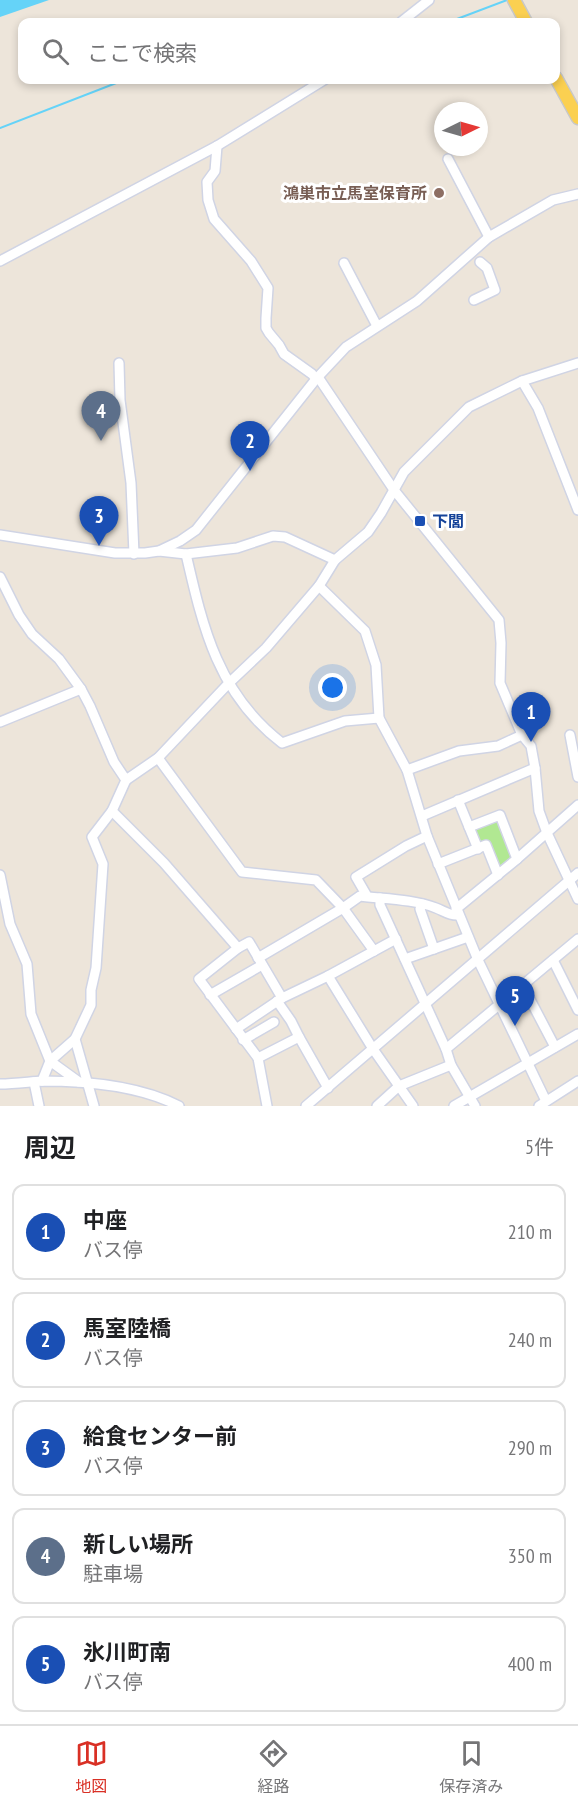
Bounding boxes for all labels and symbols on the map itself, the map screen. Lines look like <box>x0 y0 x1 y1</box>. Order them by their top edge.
north arrow <box>434 102 488 156</box>
place label: 鴻巣市立馬室保育所 <box>283 183 427 203</box>
marker: 鴻巣市立馬室保育所 <box>432 186 446 200</box>
pin: 4 <box>82 392 120 441</box>
pin: 2 <box>230 422 270 471</box>
pin: 3 <box>80 496 118 546</box>
place label: 下閭 <box>432 511 464 531</box>
marker: 下閭 <box>413 514 427 528</box>
your location <box>318 673 347 702</box>
pin: 1 <box>512 692 550 742</box>
pin: 5 <box>496 976 534 1026</box>

